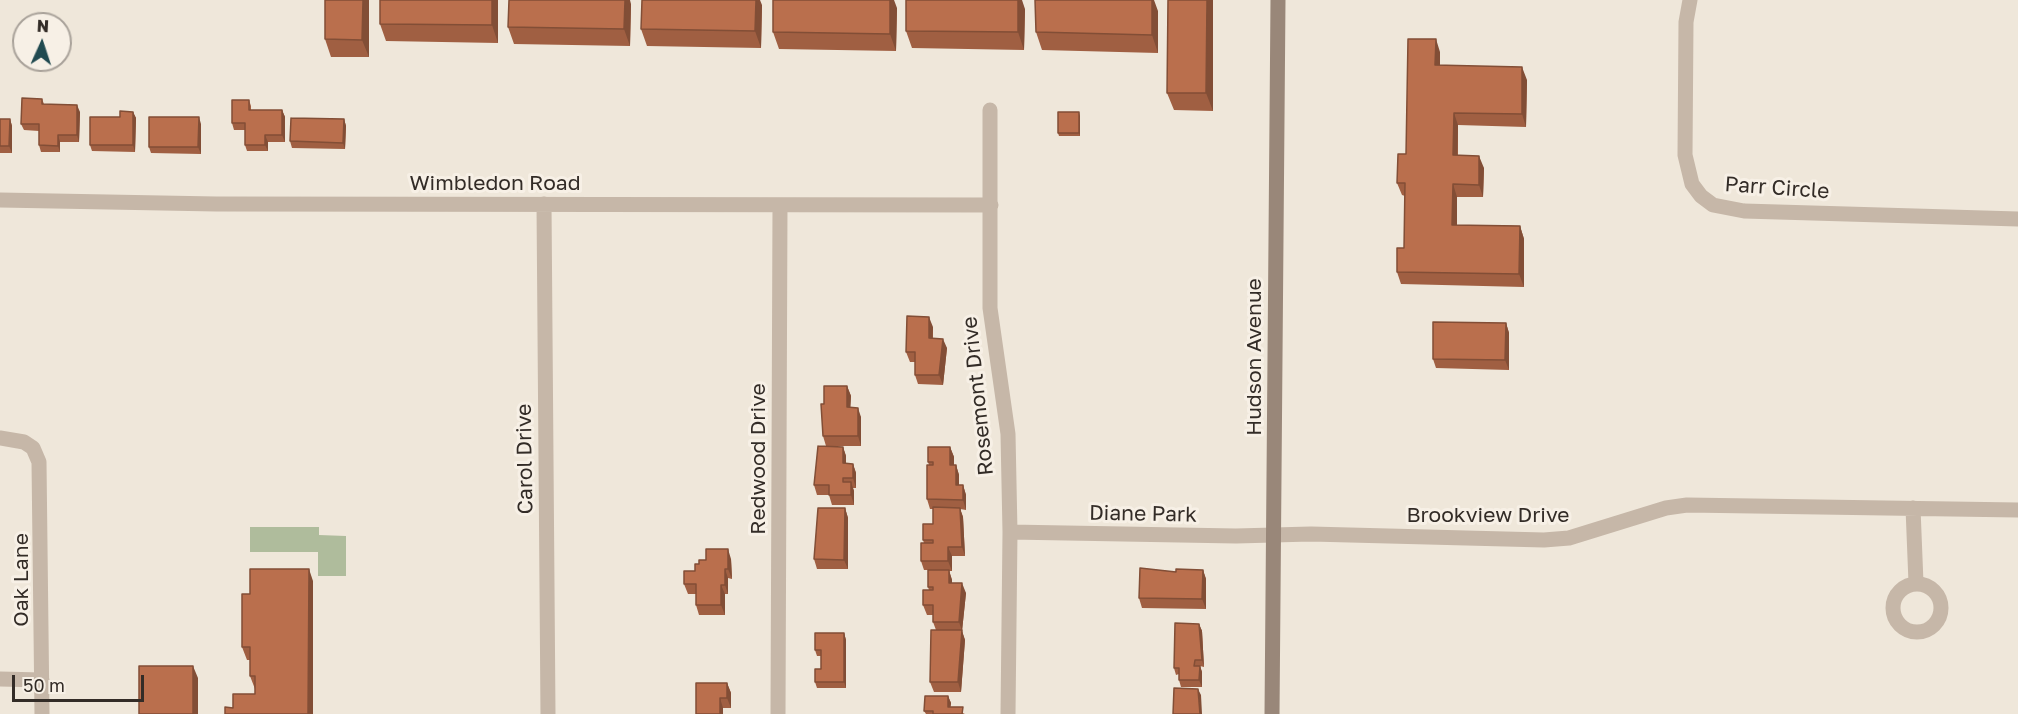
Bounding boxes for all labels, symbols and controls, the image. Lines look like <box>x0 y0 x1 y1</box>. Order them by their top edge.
north arrow <box>12 12 72 72</box>
text: N <box>36 16 49 36</box>
street label: Wimbledon Road <box>409 170 581 196</box>
street label: Parr Circle <box>1724 172 1830 204</box>
street label: Hudson Avenue <box>1241 278 1267 436</box>
street label: Rosemont Drive <box>957 315 999 477</box>
street label: Redwood Drive <box>745 383 771 535</box>
street label: Carol Drive <box>511 403 539 515</box>
street label: Diane Park <box>1089 500 1197 528</box>
street label: Brookview Drive <box>1407 502 1569 528</box>
street label: Oak Lane <box>8 533 34 627</box>
scale bar <box>15 663 147 701</box>
text: 50 m <box>23 674 65 696</box>

